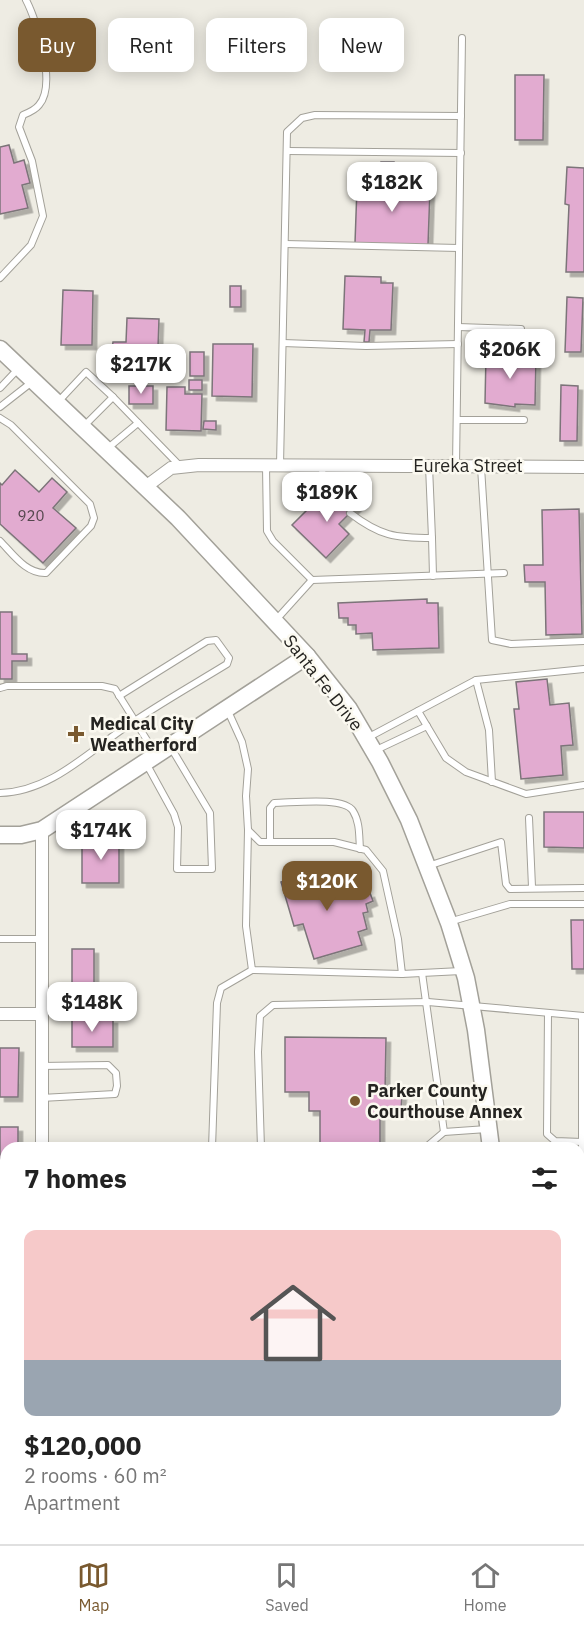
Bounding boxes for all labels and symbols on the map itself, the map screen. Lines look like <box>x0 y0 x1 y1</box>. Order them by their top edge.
pin: $182K <box>350 162 434 213</box>
pin: $206K <box>468 329 552 380</box>
pin: $217K <box>99 344 183 395</box>
street label: Eureka Street <box>413 454 523 477</box>
pin: $189K <box>285 472 369 523</box>
house number: 920 <box>17 506 45 525</box>
street label: Santa Fe Drive <box>279 630 368 736</box>
place label: Medical City Weatherford <box>90 712 197 756</box>
marker: Medical City Weatherford <box>67 725 85 743</box>
pin: $174K <box>59 810 143 861</box>
pin: $120K <box>285 861 369 912</box>
pin: $148K <box>50 982 134 1033</box>
place label: Parker County Courthouse Annex <box>367 1079 523 1123</box>
marker: Parker County Courthouse Annex <box>348 1094 362 1108</box>

